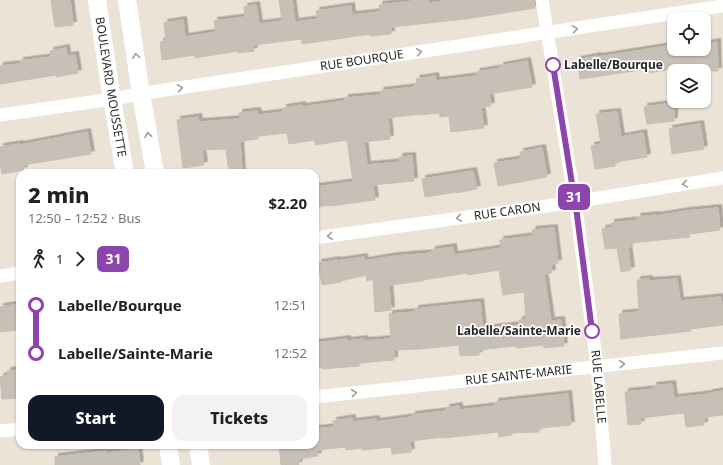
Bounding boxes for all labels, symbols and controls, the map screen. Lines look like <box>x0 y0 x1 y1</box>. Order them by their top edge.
map controls <box>667 12 711 108</box>
button: locate <box>667 12 711 56</box>
street label: BOULEVARD MOUSSETTE <box>92 16 131 158</box>
one-way arrow <box>572 25 578 34</box>
street label: RUE BOURQUE <box>319 45 405 75</box>
one-way arrow <box>416 48 422 57</box>
one-way arrow <box>132 53 141 59</box>
place label: Labelle/Bourque <box>564 56 663 73</box>
marker: Labelle/Bourque <box>545 57 561 73</box>
button: layers <box>667 64 711 108</box>
one-way arrow <box>177 84 183 93</box>
one-way arrow <box>144 131 153 138</box>
text: 2 min <box>28 179 89 209</box>
one-way arrow <box>681 179 688 188</box>
line badge: 31 <box>556 184 592 210</box>
text: 31 <box>566 187 582 206</box>
text: $2.20 <box>268 193 307 213</box>
street label: RUE CARON <box>473 198 542 224</box>
text: 12:50 – 12:52 · Bus <box>28 209 141 227</box>
one-way arrow <box>456 213 462 222</box>
one-way arrow <box>327 231 333 240</box>
icon: walk <box>28 248 50 270</box>
icon: forward <box>69 248 91 270</box>
text: 31 <box>105 249 121 268</box>
text: 1 <box>56 250 63 268</box>
text: Labelle/Bourque <box>58 295 182 315</box>
text: 12:51 <box>274 296 307 314</box>
place label: Labelle/Sainte-Marie <box>457 322 581 339</box>
marker: Labelle/Sainte-Marie <box>584 323 600 339</box>
text: Labelle/Sainte-Marie <box>58 343 213 363</box>
text: 12:52 <box>274 344 307 362</box>
street label: RUE LABELLE <box>587 349 611 424</box>
one-way arrow <box>619 359 625 368</box>
street label: RUE SAINTE-MARIE <box>464 360 573 389</box>
one-way arrow <box>351 389 357 398</box>
button: Start <box>28 395 164 441</box>
button: Tickets <box>172 395 307 441</box>

